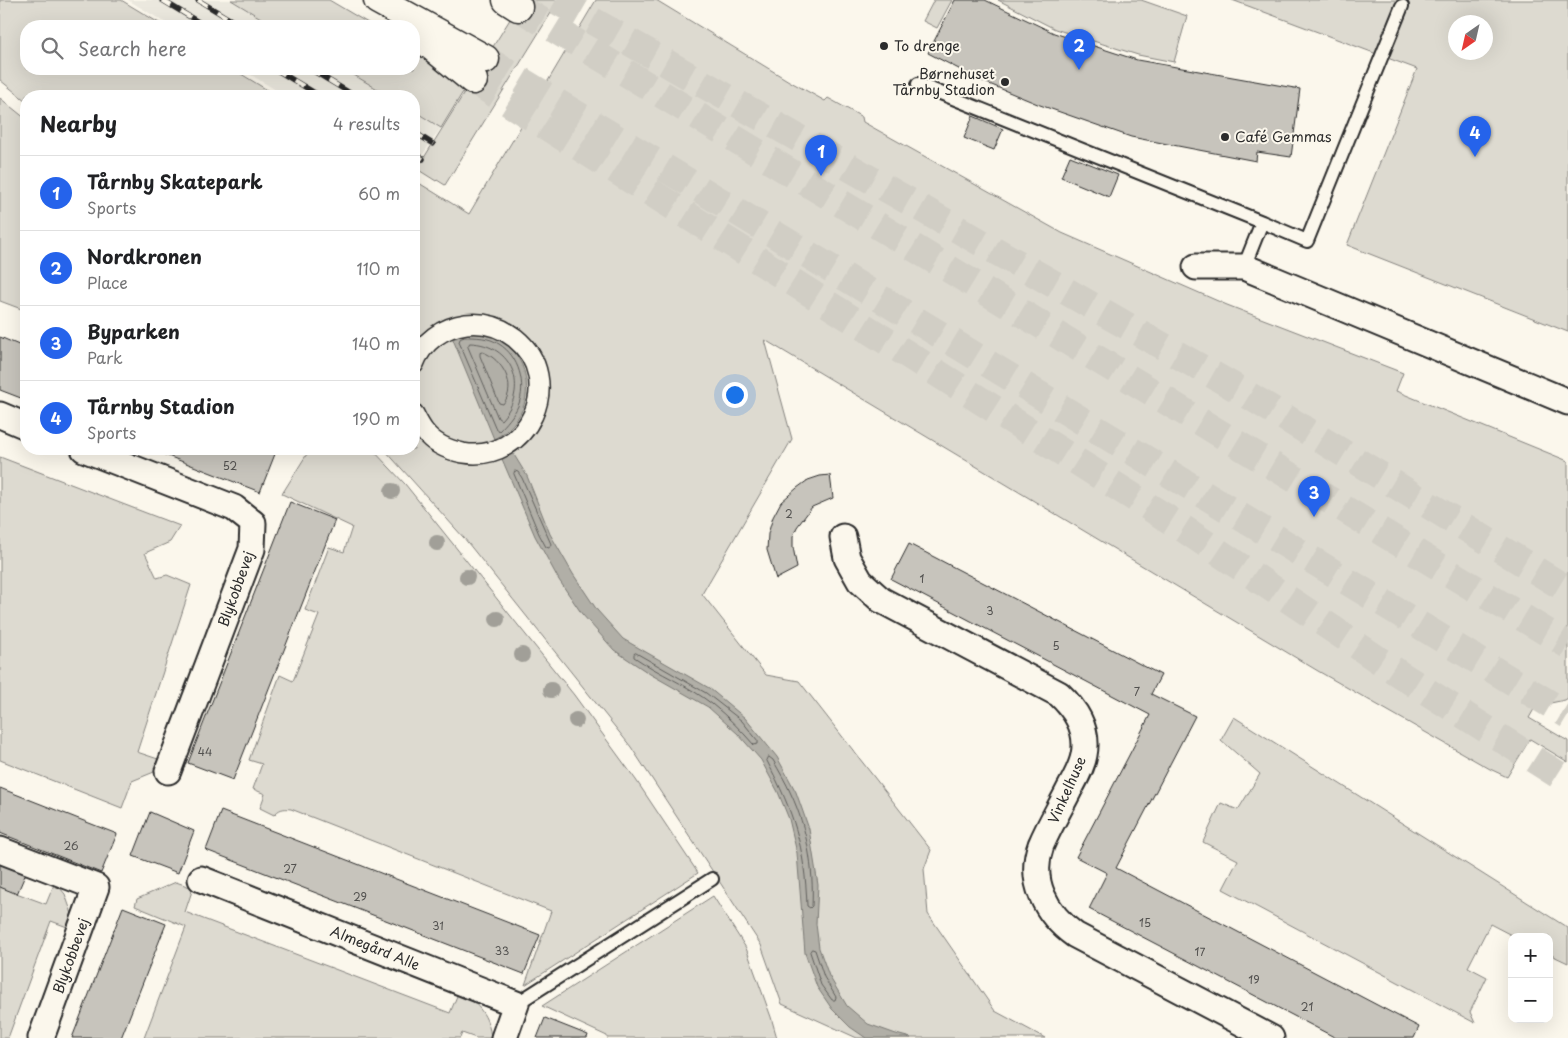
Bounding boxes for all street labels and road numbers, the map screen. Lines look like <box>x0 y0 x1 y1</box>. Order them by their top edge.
street label: Blykobbevej <box>212 548 259 630</box>
street label: Vinkelhuse <box>1042 752 1091 827</box>
street label: Blykobbevej <box>47 915 94 997</box>
street label: Almegård Alle <box>327 920 423 975</box>

